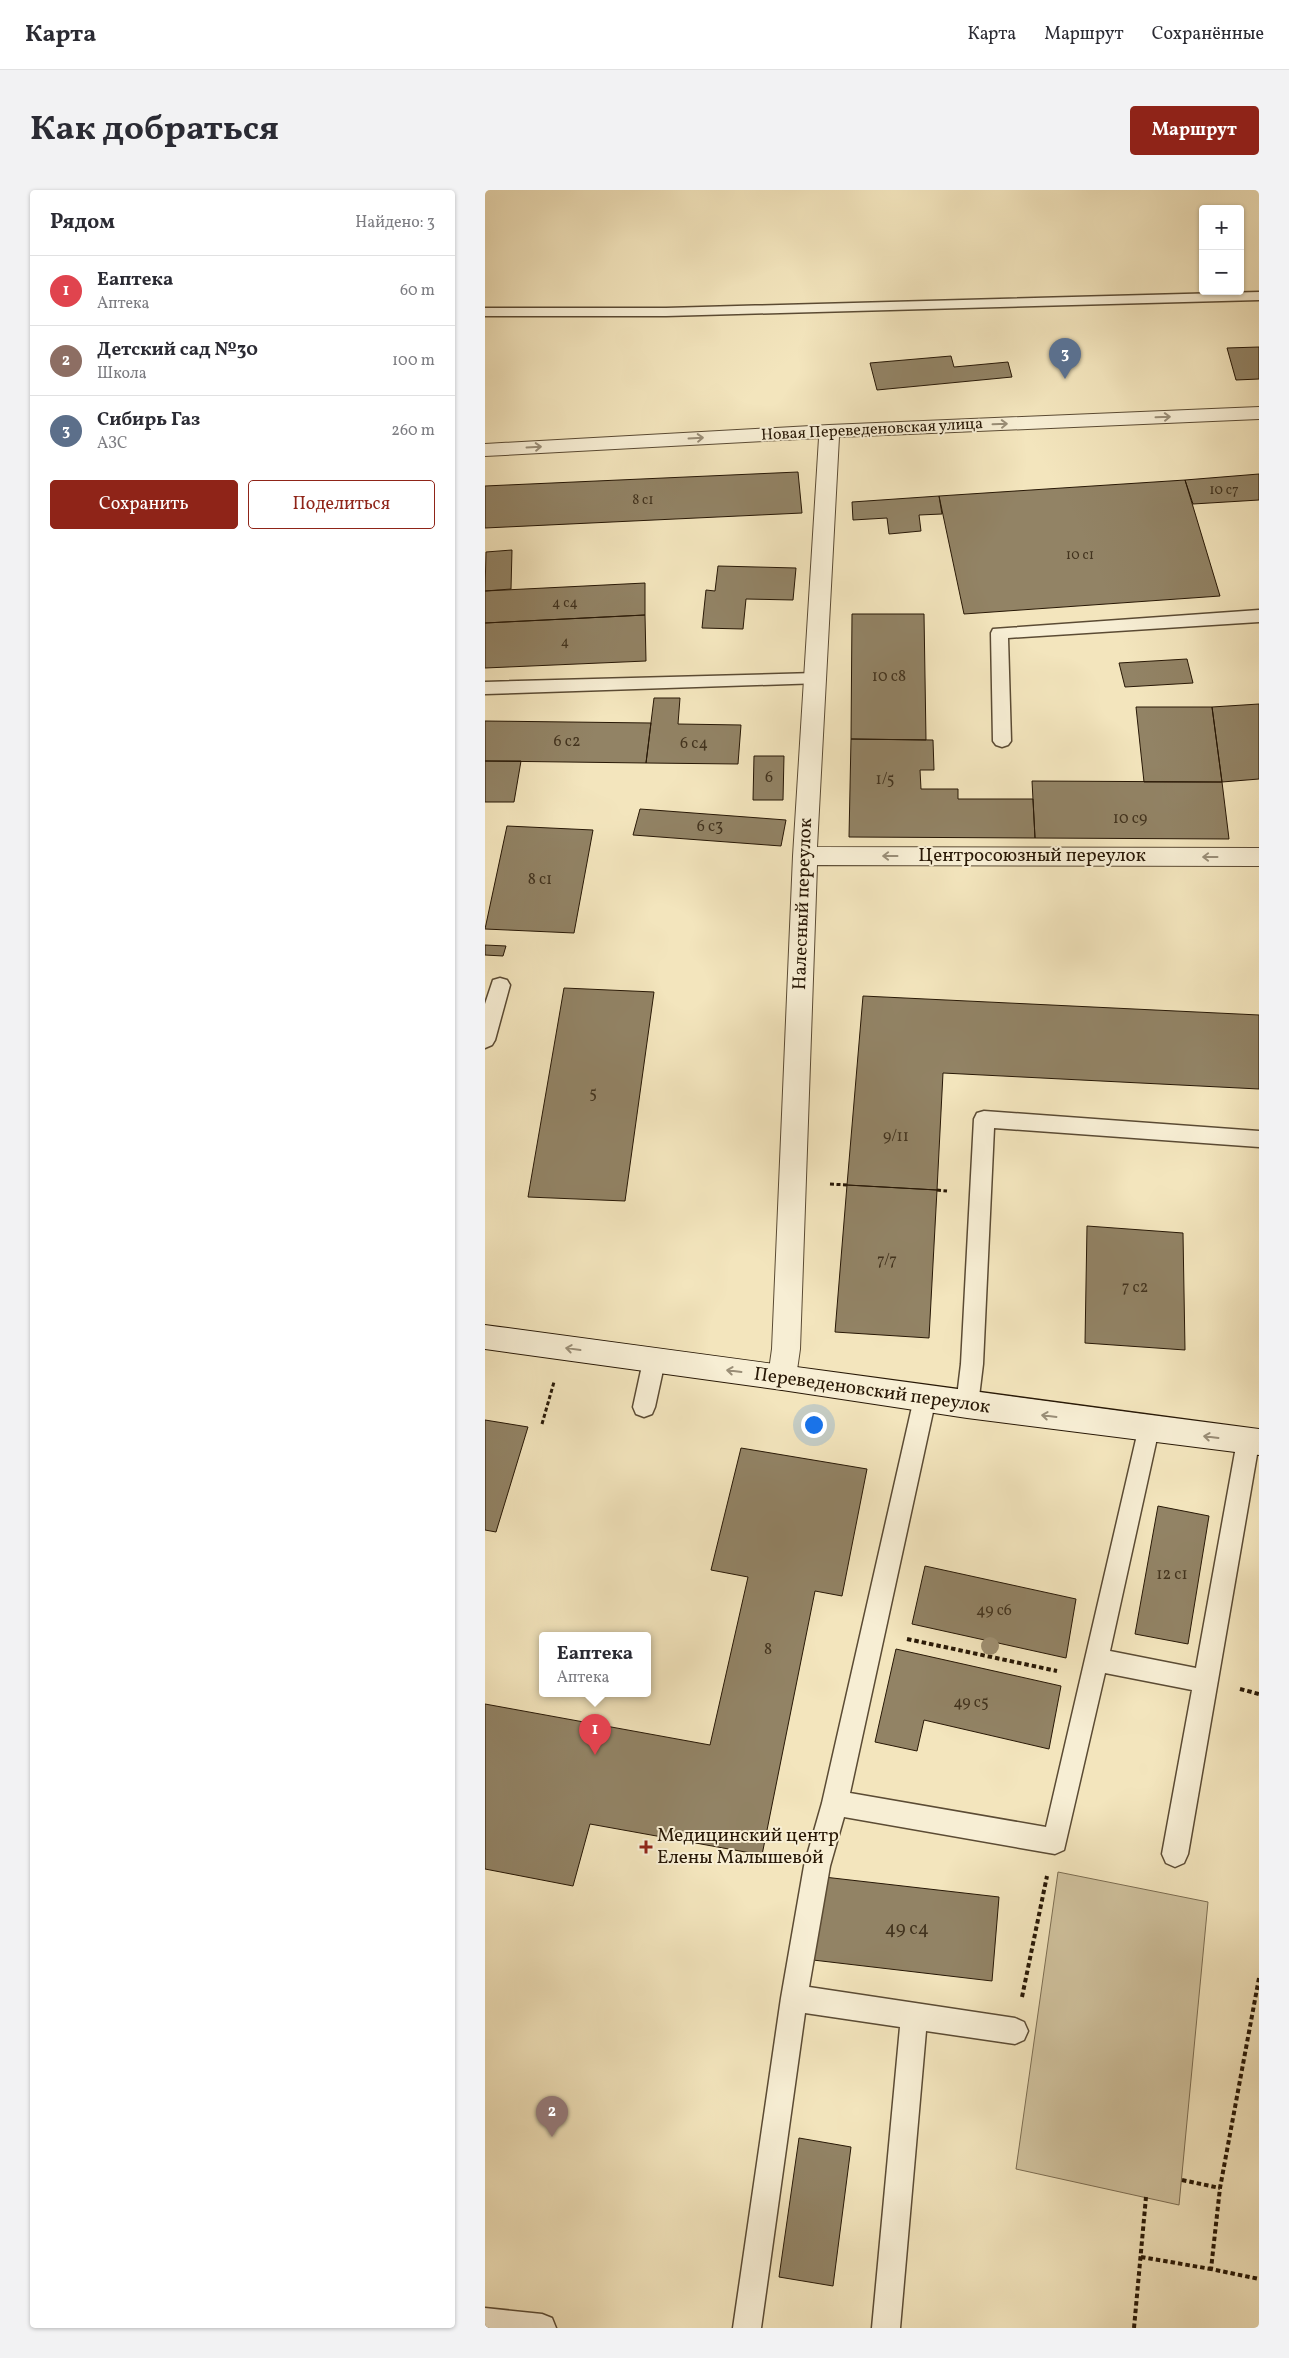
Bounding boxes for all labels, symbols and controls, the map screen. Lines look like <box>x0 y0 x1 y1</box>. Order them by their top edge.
text: Карта <box>25 18 96 52</box>
text: Карта <box>967 22 1016 47</box>
text: Маршрут <box>1044 22 1124 47</box>
text: Сохранённые <box>1152 22 1264 47</box>
text: Как добраться <box>30 106 279 154</box>
button: Маршрут <box>1130 106 1259 155</box>
map controls <box>1199 205 1244 295</box>
button: + <box>1199 205 1244 250</box>
text: Рядом <box>50 208 115 237</box>
text: Найдено: 3 <box>355 212 435 234</box>
button: − <box>1199 250 1244 295</box>
text: Еаптека <box>97 267 173 293</box>
text: 1 <box>63 280 69 302</box>
text: 60 m <box>400 280 435 302</box>
text: Аптека <box>97 293 150 315</box>
text: Детский сад №30 <box>97 337 258 363</box>
pin: 3 <box>1049 338 1081 379</box>
text: 2 <box>62 350 70 372</box>
text: 100 m <box>392 350 435 372</box>
text: Школа <box>97 363 147 385</box>
text: Сибирь Газ <box>97 407 200 433</box>
street label: Новая Переведеновская улица <box>760 413 984 447</box>
one-way arrow <box>1155 413 1171 422</box>
one-way arrow <box>992 419 1008 429</box>
text: 3 <box>62 420 70 442</box>
text: 260 m <box>391 420 435 442</box>
text: АЗС <box>97 433 128 455</box>
one-way arrow <box>688 434 704 443</box>
one-way arrow <box>525 443 541 452</box>
button: Сохранить <box>50 480 238 529</box>
button: Поделиться <box>248 480 435 529</box>
house number: 10 с7 <box>1209 481 1239 500</box>
house number: 8 с1 <box>632 491 654 510</box>
house number: 10 с1 <box>1066 546 1094 565</box>
house number: 4 с4 <box>552 594 578 613</box>
house number: 4 <box>561 633 569 652</box>
house number: 10 с8 <box>872 666 906 688</box>
house number: 6 с2 <box>553 731 581 753</box>
house number: 6 с4 <box>680 733 708 755</box>
house number: 6 <box>765 767 773 789</box>
house number: 1/5 <box>876 769 894 791</box>
house number: 10 с9 <box>1113 808 1147 830</box>
house number: 6 с3 <box>697 816 723 838</box>
street label: Налесный переулок <box>787 818 819 990</box>
street label: Центросоюзный переулок <box>918 843 1146 869</box>
one-way arrow <box>883 851 899 861</box>
one-way arrow <box>1203 852 1219 862</box>
house number: 8 с1 <box>528 869 552 891</box>
house number: 5 <box>589 1083 597 1105</box>
house number: 9/11 <box>883 1126 909 1148</box>
house number: 7/7 <box>877 1250 897 1272</box>
house number: 7 с2 <box>1122 1277 1148 1299</box>
one-way arrow <box>565 1344 581 1354</box>
street label: Переведеновский переулок <box>752 1362 992 1420</box>
one-way arrow <box>726 1366 742 1376</box>
one-way arrow <box>1042 1411 1058 1421</box>
your location <box>801 1412 827 1438</box>
one-way arrow <box>1203 1431 1219 1441</box>
house number: 12 с1 <box>1156 1564 1188 1586</box>
house number: 49 с6 <box>976 1600 1012 1622</box>
popup <box>539 1632 651 1697</box>
house number: 8 <box>764 1639 772 1661</box>
text: Еаптека <box>557 1641 633 1667</box>
text: Аптека <box>557 1667 609 1689</box>
house number: 49 с5 <box>953 1692 989 1714</box>
pin: 1 <box>579 1714 611 1755</box>
place label: Медицинский центр Елены Малышевой <box>657 1823 839 1871</box>
marker: Медицинский центр Елены Малышевой <box>639 1840 653 1854</box>
house number: 49 с4 <box>885 1916 929 1942</box>
pin: 2 <box>536 2096 568 2137</box>

